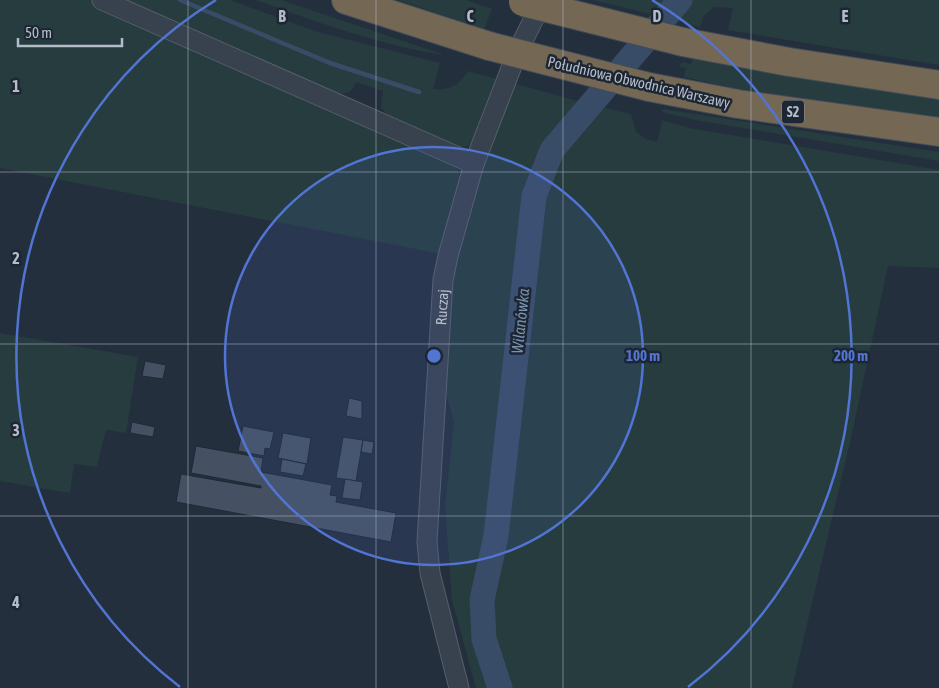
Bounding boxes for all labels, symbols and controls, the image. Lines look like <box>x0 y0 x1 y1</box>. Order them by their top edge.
text: B <box>278 7 286 25</box>
text: C <box>466 7 474 25</box>
text: D <box>653 7 662 25</box>
text: E <box>842 7 849 25</box>
scale bar <box>18 15 121 47</box>
text: 50 m <box>25 24 52 41</box>
street label: Południowa Obwodnica Warszawy <box>546 53 732 111</box>
text: 1 <box>12 77 20 95</box>
road number: S2 <box>782 100 804 124</box>
text: 2 <box>12 249 20 267</box>
water label: Wilanówka <box>508 287 532 355</box>
street label: Ruczaj <box>432 289 451 326</box>
centre of rings <box>425 347 443 365</box>
text: 100 m <box>626 347 660 364</box>
text: 200 m <box>834 347 868 364</box>
text: 3 <box>12 421 20 439</box>
text: 4 <box>11 593 20 611</box>

